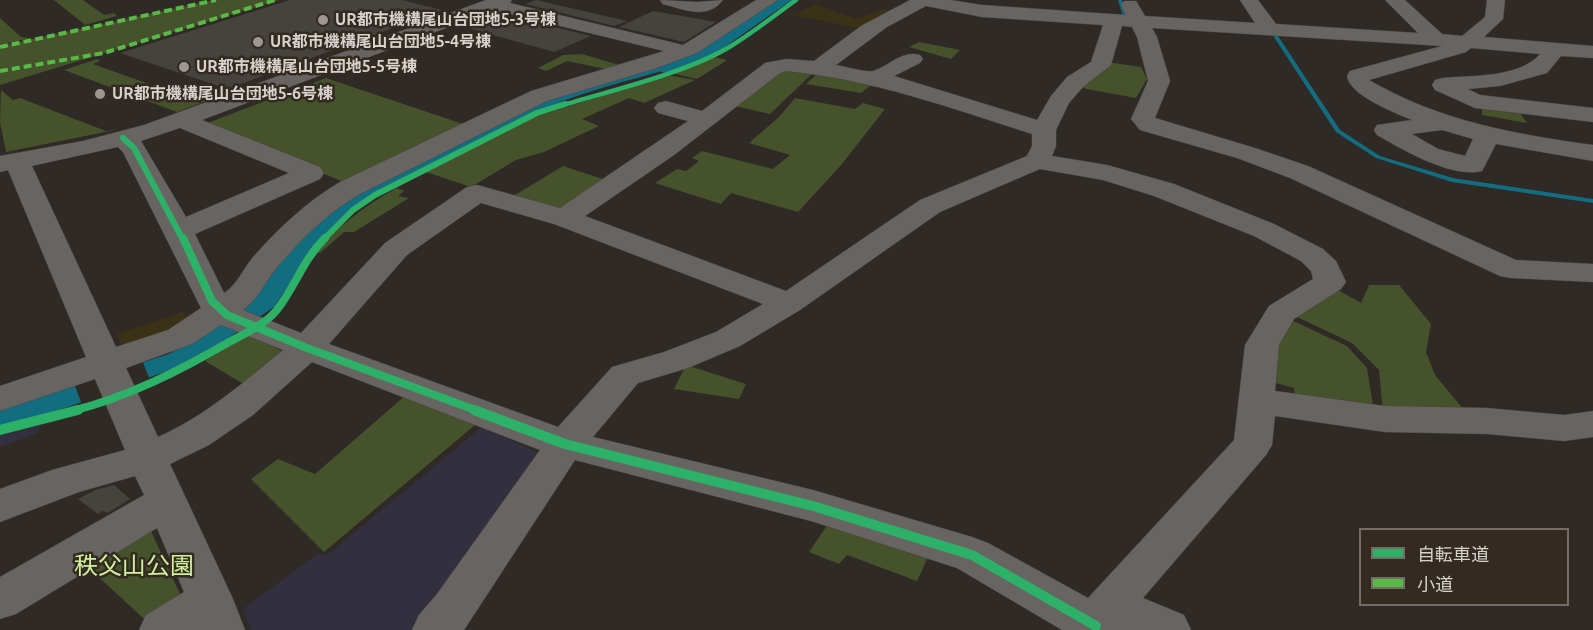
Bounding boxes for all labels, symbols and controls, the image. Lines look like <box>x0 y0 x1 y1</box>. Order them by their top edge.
place label: UR都市機構尾山台団地5-3号棟 <box>335 10 556 30</box>
marker: UR都市機構尾山台団地5-3号棟 <box>316 13 330 27</box>
place label: UR都市機構尾山台団地5-4号棟 <box>270 32 491 52</box>
marker: UR都市機構尾山台団地5-4号棟 <box>251 35 265 49</box>
place label: UR都市機構尾山台団地5-5号棟 <box>196 57 417 77</box>
marker: UR都市機構尾山台団地5-5号棟 <box>177 60 191 74</box>
place label: UR都市機構尾山台団地5-6号棟 <box>112 84 333 104</box>
marker: UR都市機構尾山台団地5-6号棟 <box>93 87 107 101</box>
legend <box>1359 528 1569 606</box>
text: 自転車道 <box>1417 544 1489 564</box>
park label: 秩父山公園 <box>74 552 194 580</box>
text: 小道 <box>1417 574 1453 594</box>

